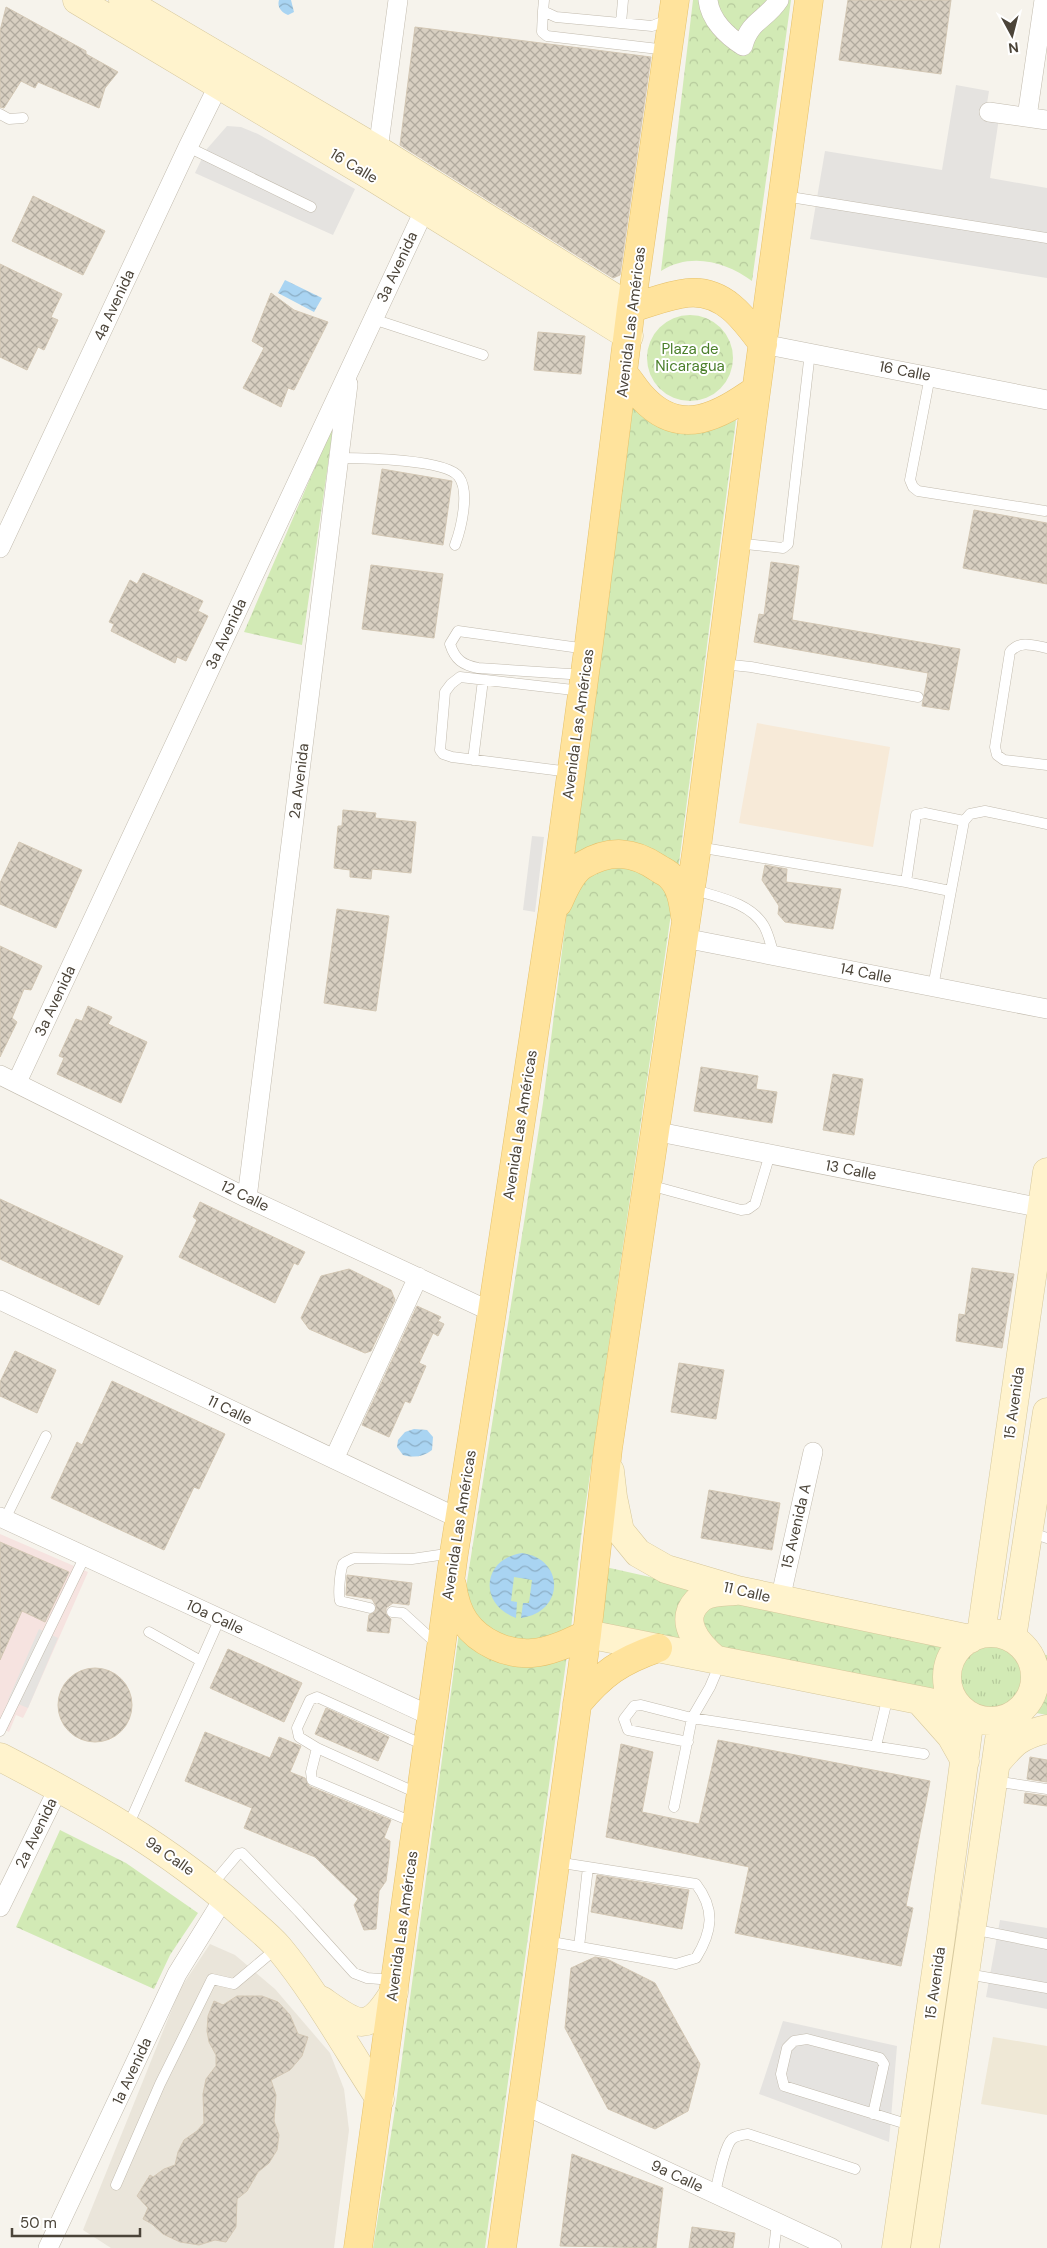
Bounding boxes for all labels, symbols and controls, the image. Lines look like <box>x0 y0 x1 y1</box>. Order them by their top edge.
north arrow <box>987 10 1037 60</box>
text: N <box>1007 38 1020 57</box>
street label: 16 Calle <box>326 144 382 188</box>
street label: 3a Avenida <box>372 228 422 306</box>
street label: Avenida Las Américas <box>612 245 650 399</box>
street label: 4a Avenida <box>89 266 139 344</box>
park label: Plaza de Nicaragua <box>655 339 725 376</box>
street label: 16 Calle <box>877 356 933 386</box>
street label: 3a Avenida <box>201 595 251 673</box>
street label: Avenida Las Américas <box>558 647 598 801</box>
street label: 2a Avenida <box>284 742 314 820</box>
street label: 14 Calle <box>839 958 893 988</box>
street label: 3a Avenida <box>30 962 80 1040</box>
street label: Avenida Las Américas <box>498 1048 542 1202</box>
street label: 13 Calle <box>824 1155 878 1185</box>
street label: 12 Calle <box>218 1176 272 1216</box>
street label: 15 Avenida <box>999 1366 1029 1440</box>
street label: 11 Calle <box>204 1391 256 1429</box>
street label: Avenida Las Américas <box>437 1448 481 1602</box>
street label: 15 Avenida A <box>776 1481 816 1571</box>
street label: 11 Calle <box>722 1577 772 1607</box>
street label: 10a Calle <box>183 1595 247 1639</box>
street label: 2a Avenida <box>10 1795 62 1871</box>
street label: 9a Calle <box>141 1832 199 1880</box>
street label: Avenida Las Américas <box>382 1849 422 2003</box>
street label: 15 Avenida <box>920 1946 950 2020</box>
street label: 1a Avenida <box>108 2034 156 2108</box>
street label: 9a Calle <box>648 2155 706 2197</box>
scale bar <box>12 2206 140 2238</box>
text: 50 m <box>20 2213 57 2233</box>

